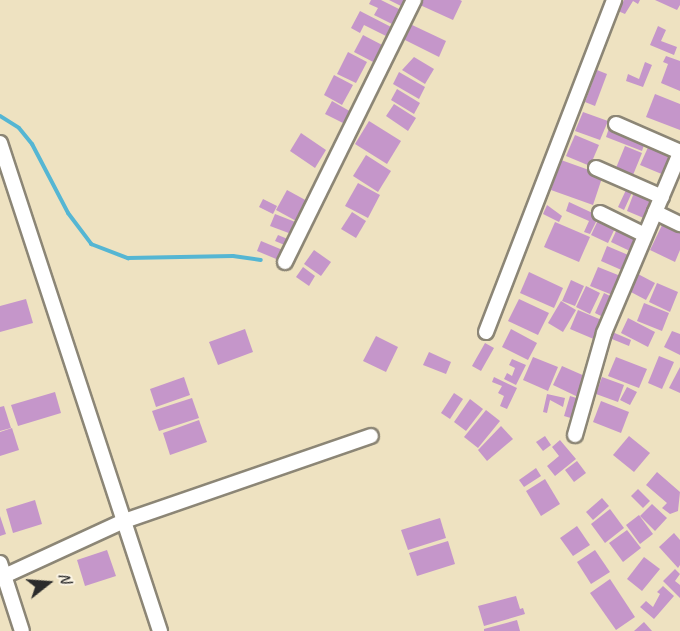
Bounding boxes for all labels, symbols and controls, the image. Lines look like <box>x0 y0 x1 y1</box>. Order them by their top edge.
north arrow <box>18 553 78 613</box>
text: N <box>54 570 76 585</box>

